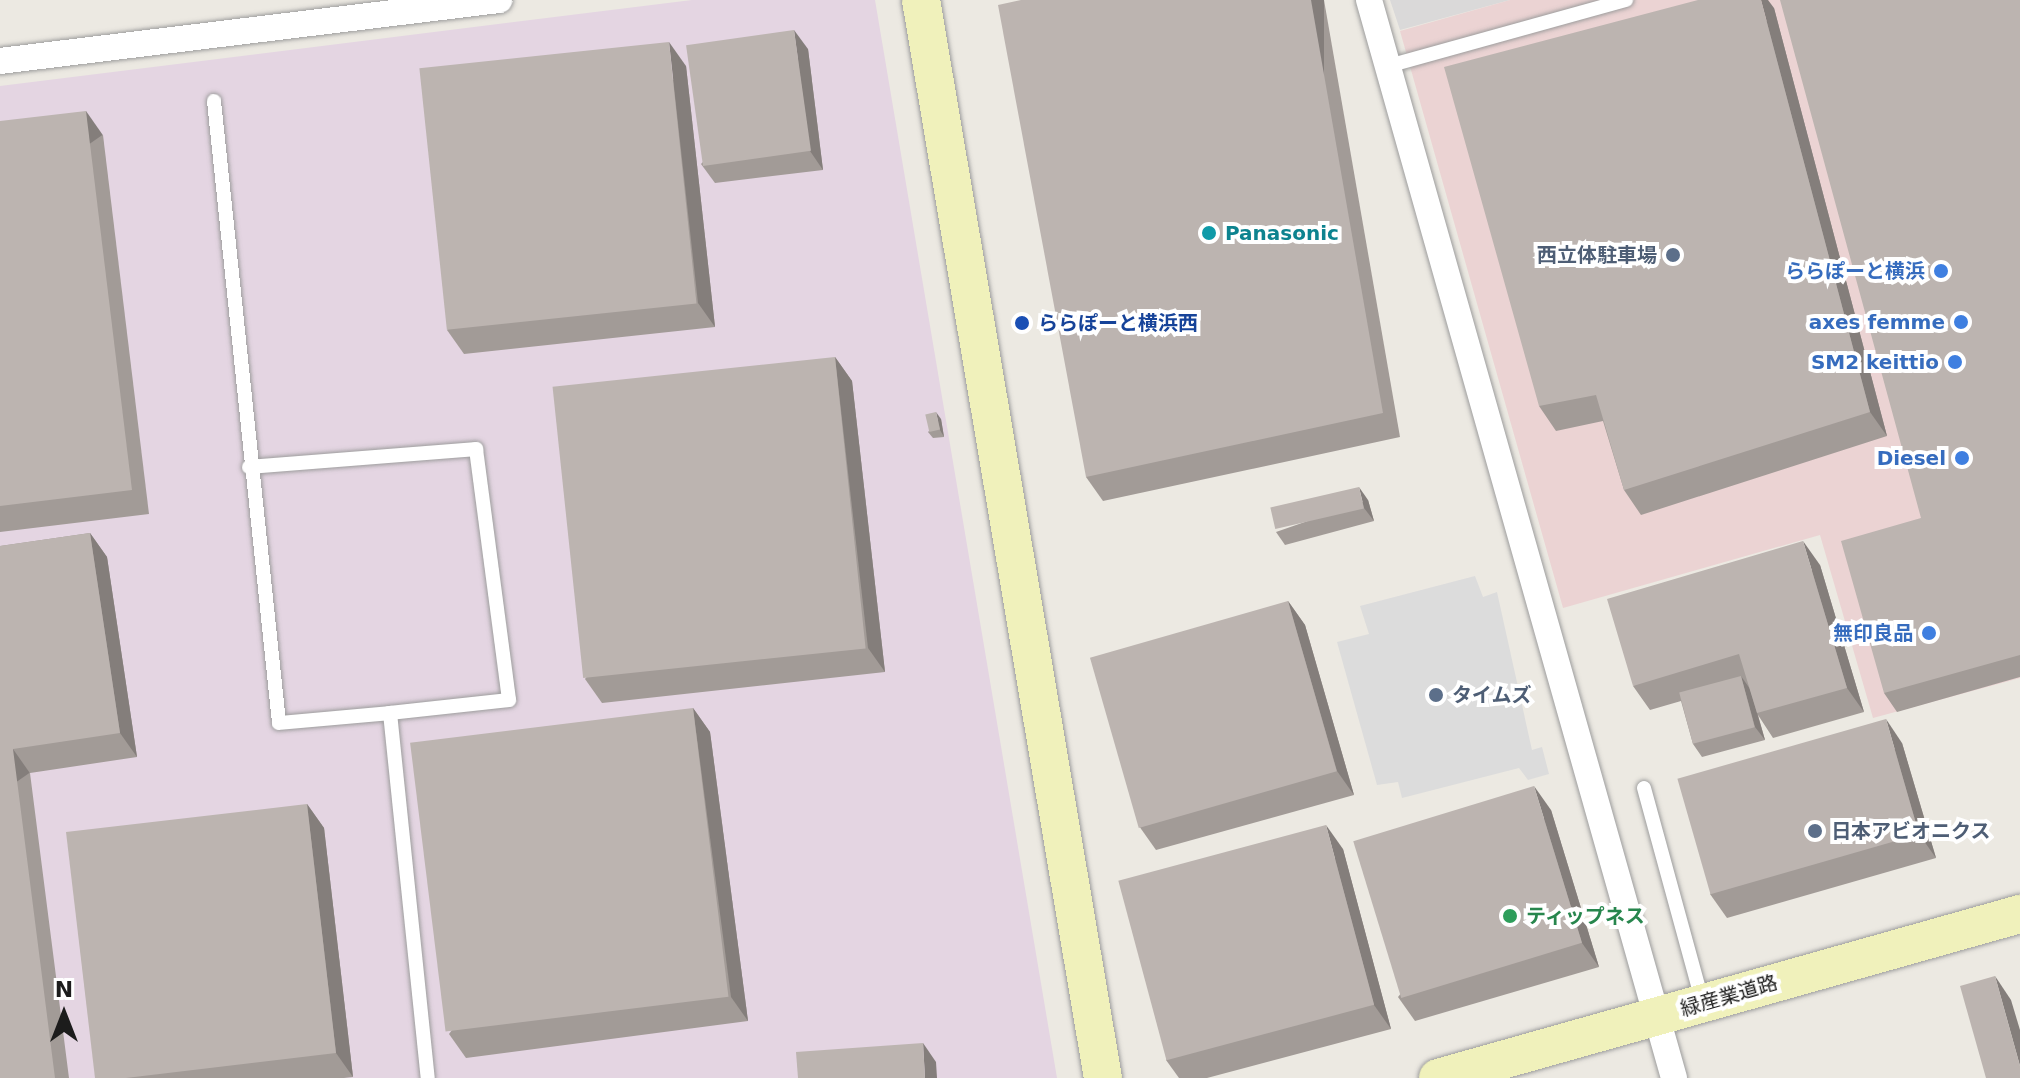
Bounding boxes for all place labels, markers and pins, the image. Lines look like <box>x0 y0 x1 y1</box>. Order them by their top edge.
place label: Panasonic <box>1225 221 1339 245</box>
marker: Panasonic <box>1200 224 1218 242</box>
place label: 西立体駐車場 <box>1537 243 1657 267</box>
marker: 西立体駐車場 <box>1664 246 1682 264</box>
place label: ららぽーと横浜 <box>1785 259 1925 283</box>
marker: ららぽーと横浜 <box>1932 262 1950 280</box>
place label: axes femme <box>1809 310 1945 334</box>
place label: ららぽーと横浜西 <box>1038 311 1198 335</box>
marker: axes femme <box>1952 313 1970 331</box>
marker: ららぽーと横浜西 <box>1013 314 1031 332</box>
place label: SM2 keittio <box>1811 350 1939 374</box>
marker: SM2 keittio <box>1946 353 1964 371</box>
place label: Diesel <box>1877 446 1946 470</box>
marker: Diesel <box>1953 449 1971 467</box>
place label: 無印良品 <box>1833 621 1913 645</box>
marker: 無印良品 <box>1920 624 1938 642</box>
place label: タイムズ <box>1452 683 1532 707</box>
marker: タイムズ <box>1427 686 1445 704</box>
place label: 日本アビオニクス <box>1831 819 1991 843</box>
marker: 日本アビオニクス <box>1806 822 1824 840</box>
place label: ティップネス <box>1526 904 1646 928</box>
marker: ティップネス <box>1501 907 1519 925</box>

